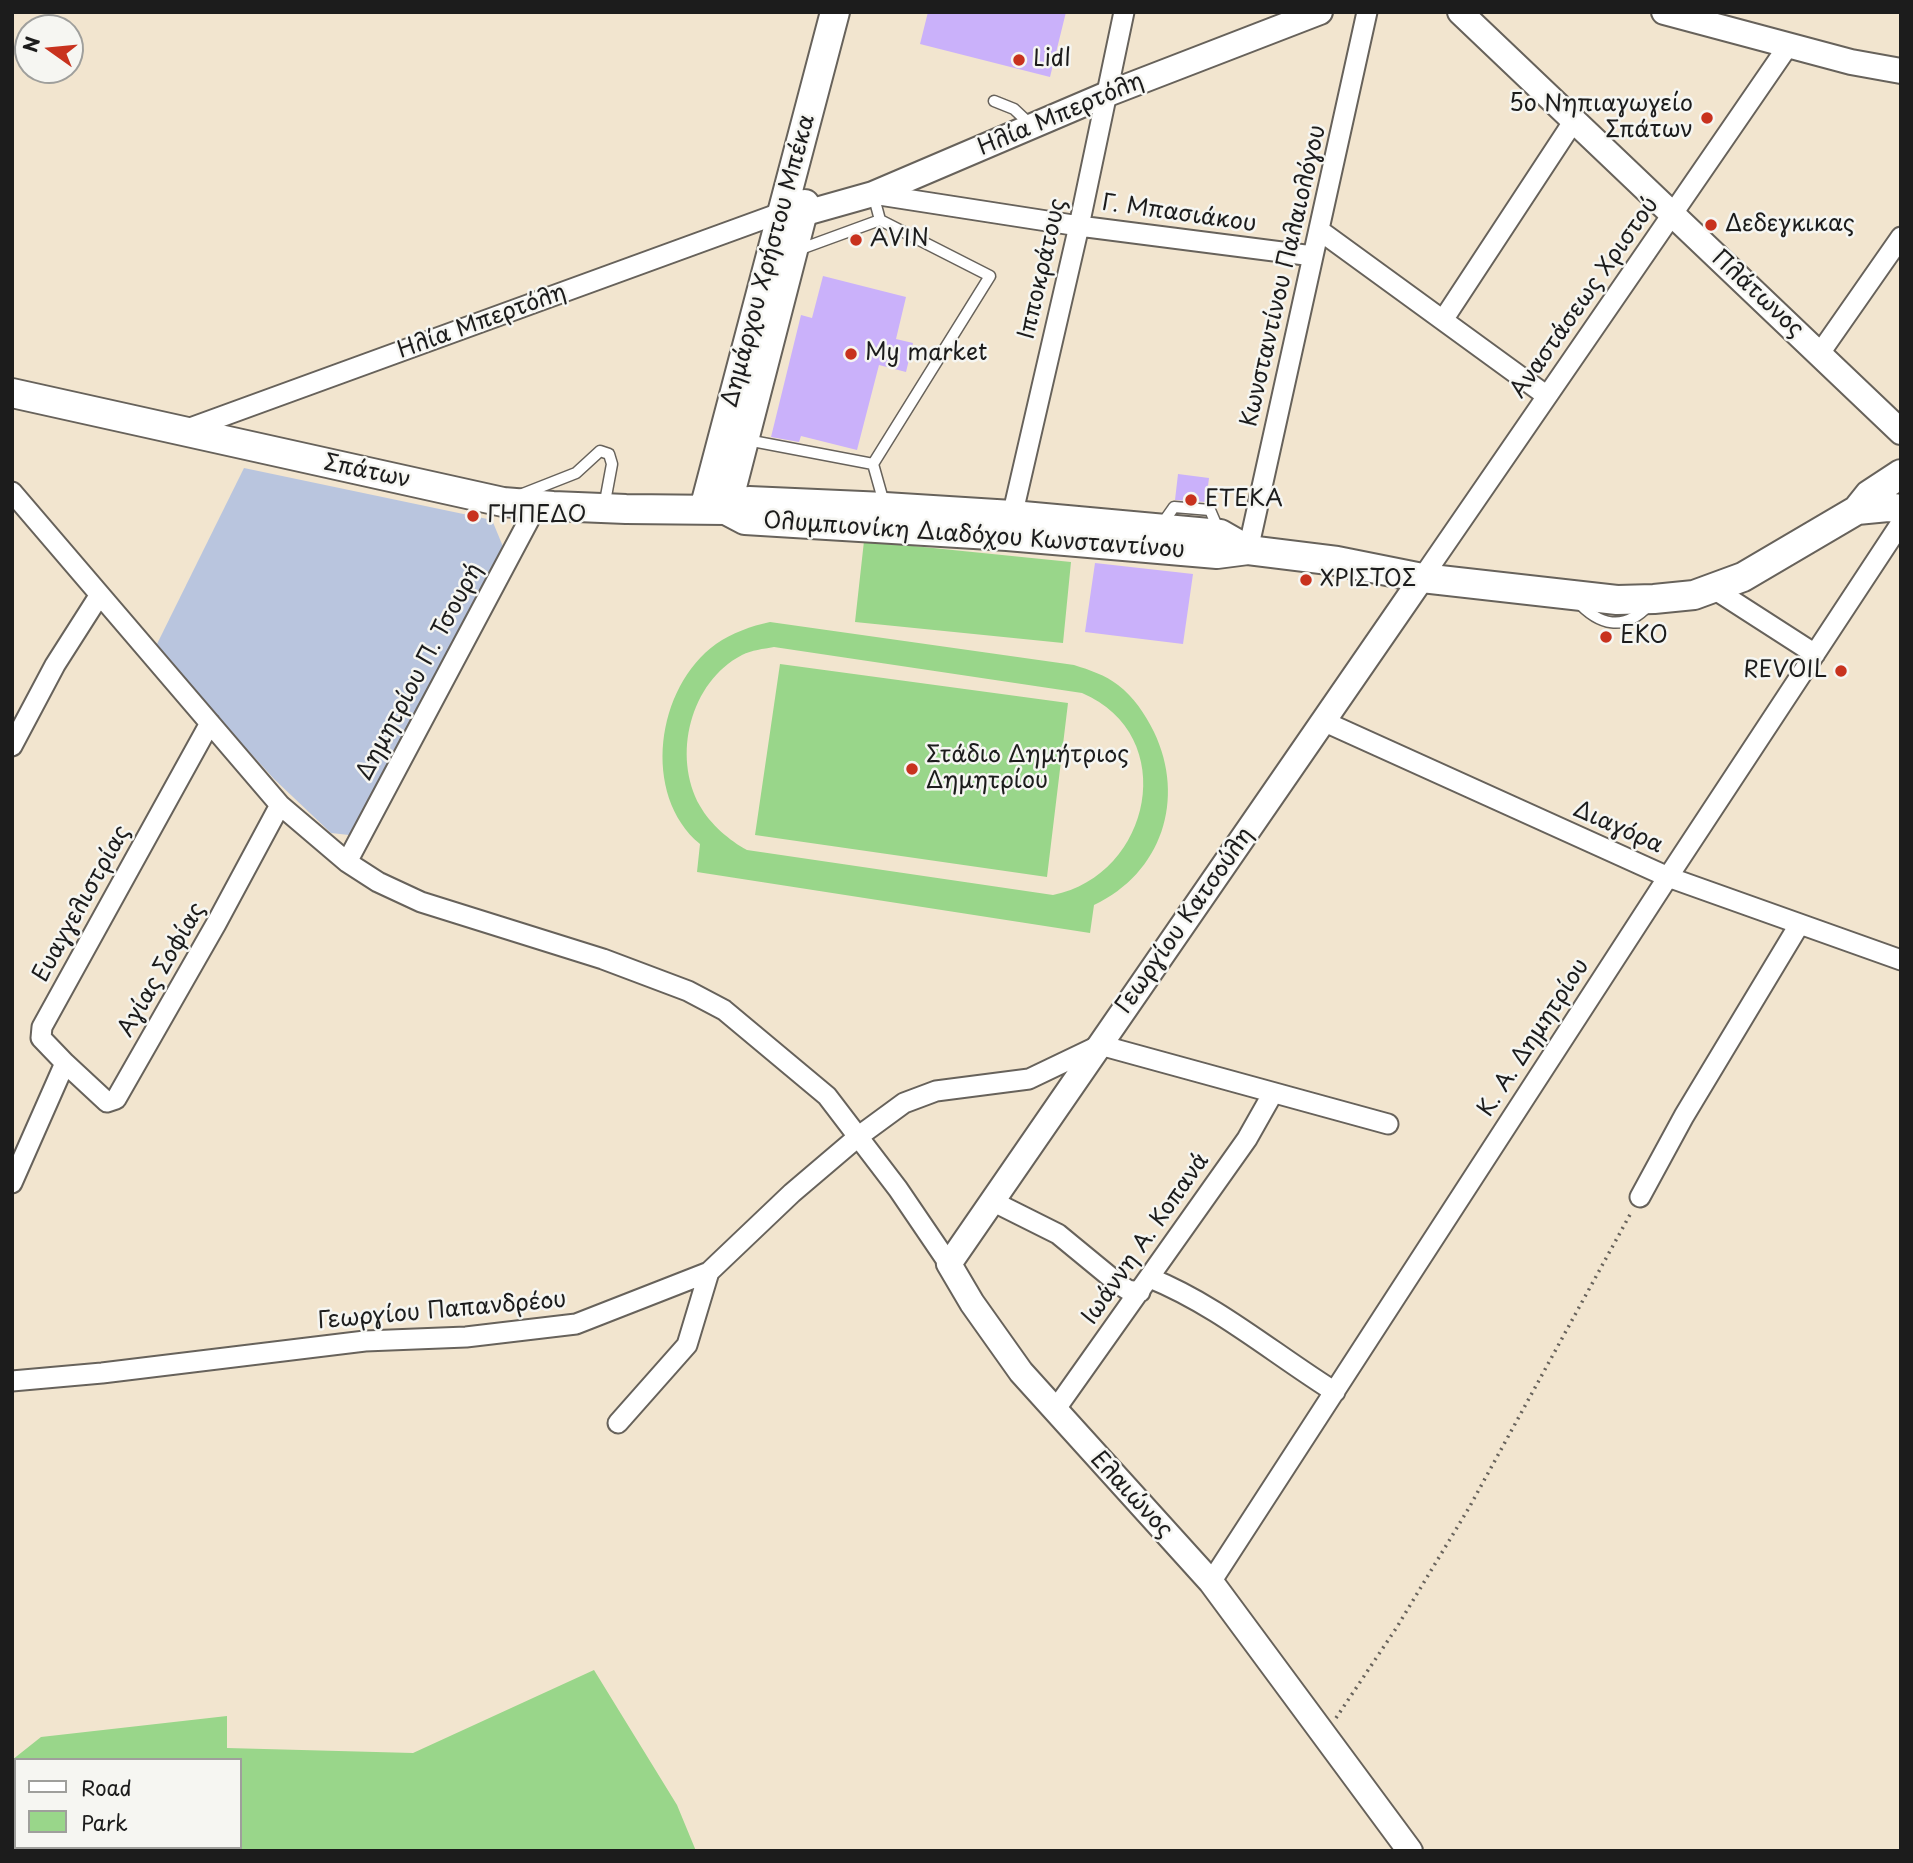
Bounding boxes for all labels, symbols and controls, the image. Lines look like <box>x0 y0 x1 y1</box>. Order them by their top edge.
north arrow <box>14 14 84 84</box>
text: N <box>15 33 46 55</box>
place label: Lidl <box>1033 46 1071 74</box>
marker: Lidl <box>1011 52 1027 68</box>
street label: Ηλία Μπερτόλη <box>974 68 1148 162</box>
place label: 5ο Νηπιαγωγείο Σπάτων <box>1509 91 1693 145</box>
marker: 5ο Νηπιαγωγείο Σπάτων <box>1699 110 1715 126</box>
street label: Δημάρχου Χρήστου Μπέκα <box>717 112 821 410</box>
street label: Κωνσταντίνου Παλαιολόγου <box>1236 122 1332 430</box>
street label: Γ. Μπασιάκου <box>1100 189 1258 239</box>
street label: Αναστάσεως Χριστού <box>1505 192 1665 404</box>
street label: Ιπποκράτους <box>1013 196 1073 342</box>
place label: Δεδεγκικας <box>1725 211 1855 239</box>
marker: Δεδεγκικας <box>1703 217 1719 233</box>
place label: AVIN <box>870 226 929 254</box>
marker: AVIN <box>848 232 864 248</box>
street label: Πλάτωνος <box>1705 244 1809 344</box>
street label: Ηλία Μπερτόλη <box>394 279 570 365</box>
place label: My market <box>865 340 987 368</box>
marker: My market <box>843 346 859 362</box>
street label: Σπάτων <box>321 449 413 495</box>
place label: ΕΤΕΚΑ <box>1205 486 1283 514</box>
marker: ΕΤΕΚΑ <box>1183 492 1199 508</box>
place label: ΓΗΠΕΔΟ <box>487 502 586 530</box>
street label: Ολυμπιονίκη Διαδόχου Κωνσταντίνου <box>762 507 1186 565</box>
marker: ΓΗΠΕΔΟ <box>465 508 481 524</box>
street label: Δημητρίου Π. Τσουρή <box>351 559 489 785</box>
place label: ΧΡΙΣΤΟΣ <box>1320 566 1416 594</box>
marker: ΧΡΙΣΤΟΣ <box>1298 572 1314 588</box>
place label: EKO <box>1620 623 1668 651</box>
marker: EKO <box>1598 629 1614 645</box>
place label: REVOIL <box>1743 657 1827 685</box>
marker: REVOIL <box>1833 663 1849 679</box>
place label: Στάδιο Δημήτριος Δημητρίου <box>926 742 1129 796</box>
marker: Στάδιο Δημήτριος Δημητρίου <box>904 761 920 777</box>
street label: Διαγόρα <box>1569 796 1667 860</box>
street label: Ευαγγελιστρίας <box>28 821 136 987</box>
street label: Γεωργίου Κατσούλη <box>1110 823 1260 1019</box>
street label: Αγίας Σοφίας <box>112 898 212 1042</box>
street label: Κ. Α. Δημητρίου <box>1473 954 1595 1122</box>
street label: Ιωάννη Α. Κοπανά <box>1076 1148 1216 1330</box>
street label: Γεωργίου Παπανδρέου <box>317 1286 567 1336</box>
street label: Ελαιώνος <box>1084 1446 1178 1544</box>
legend <box>14 1758 242 1849</box>
text: Road <box>81 1771 132 1803</box>
text: Park <box>81 1806 128 1838</box>

